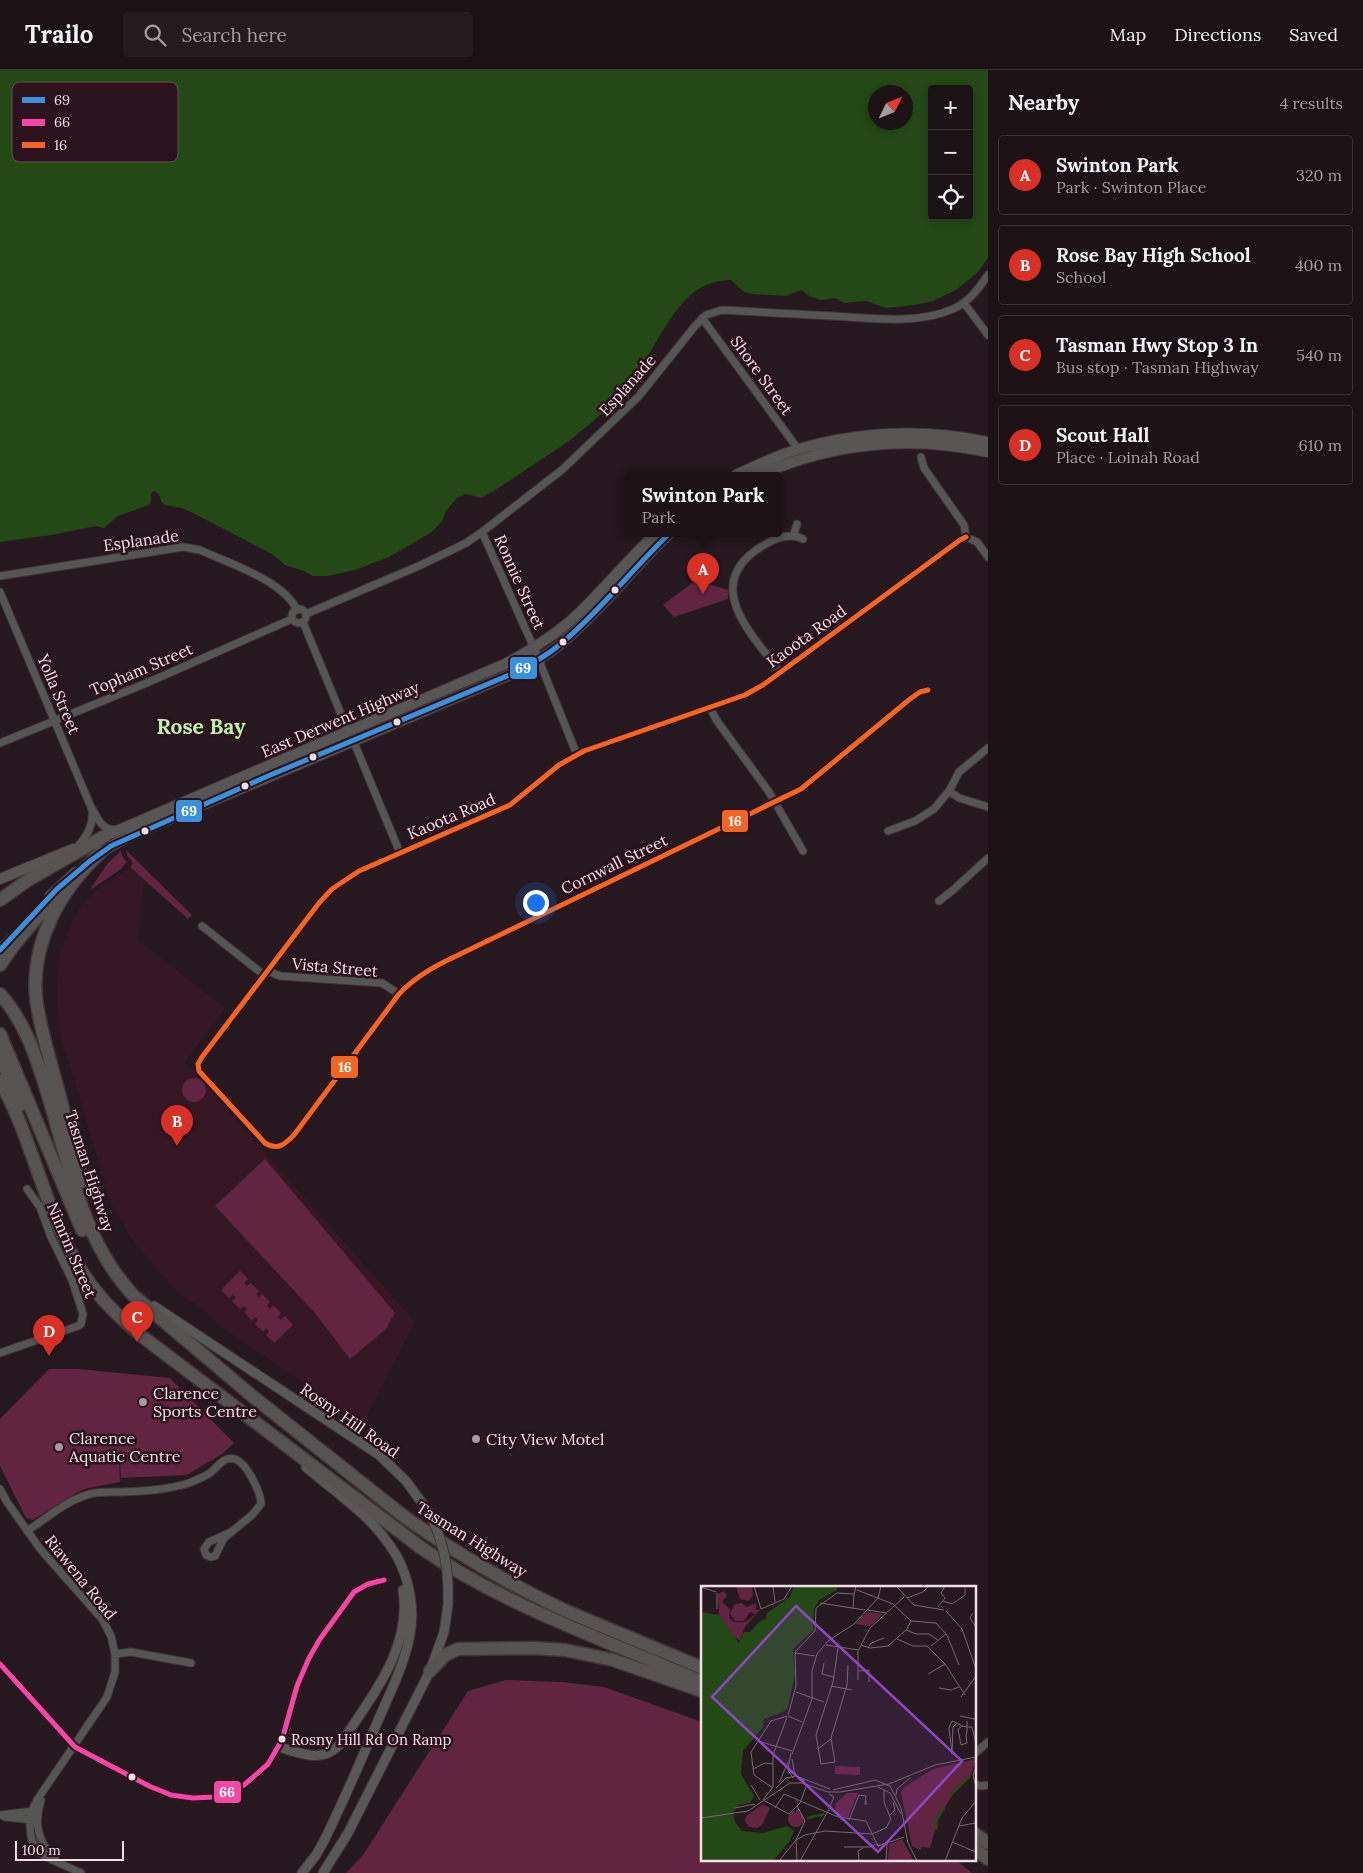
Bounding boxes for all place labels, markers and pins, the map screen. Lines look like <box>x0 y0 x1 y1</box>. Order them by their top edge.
pin: A <box>687 553 719 594</box>
unlabelled marker <box>610 585 620 595</box>
unlabelled marker <box>558 637 568 647</box>
unlabelled marker <box>392 717 402 727</box>
unlabelled marker <box>308 752 318 762</box>
unlabelled marker <box>240 781 250 791</box>
unlabelled marker <box>140 826 150 836</box>
pin: B <box>161 1105 193 1146</box>
pin: C <box>121 1301 153 1342</box>
pin: D <box>33 1315 65 1356</box>
place label: Clarence Sports Centre <box>153 1383 257 1421</box>
marker: Clarence Sports Centre <box>137 1396 149 1408</box>
place label: Clarence Aquatic Centre <box>68 1428 181 1466</box>
place label: City View Motel <box>486 1429 604 1449</box>
marker: City View Motel <box>470 1433 482 1445</box>
marker: Clarence Aquatic Centre <box>53 1441 65 1453</box>
place label: Rosny Hill Rd On Ramp <box>291 1730 452 1749</box>
marker: Rosny Hill Rd On Ramp <box>277 1734 287 1744</box>
unlabelled marker <box>127 1772 137 1782</box>

